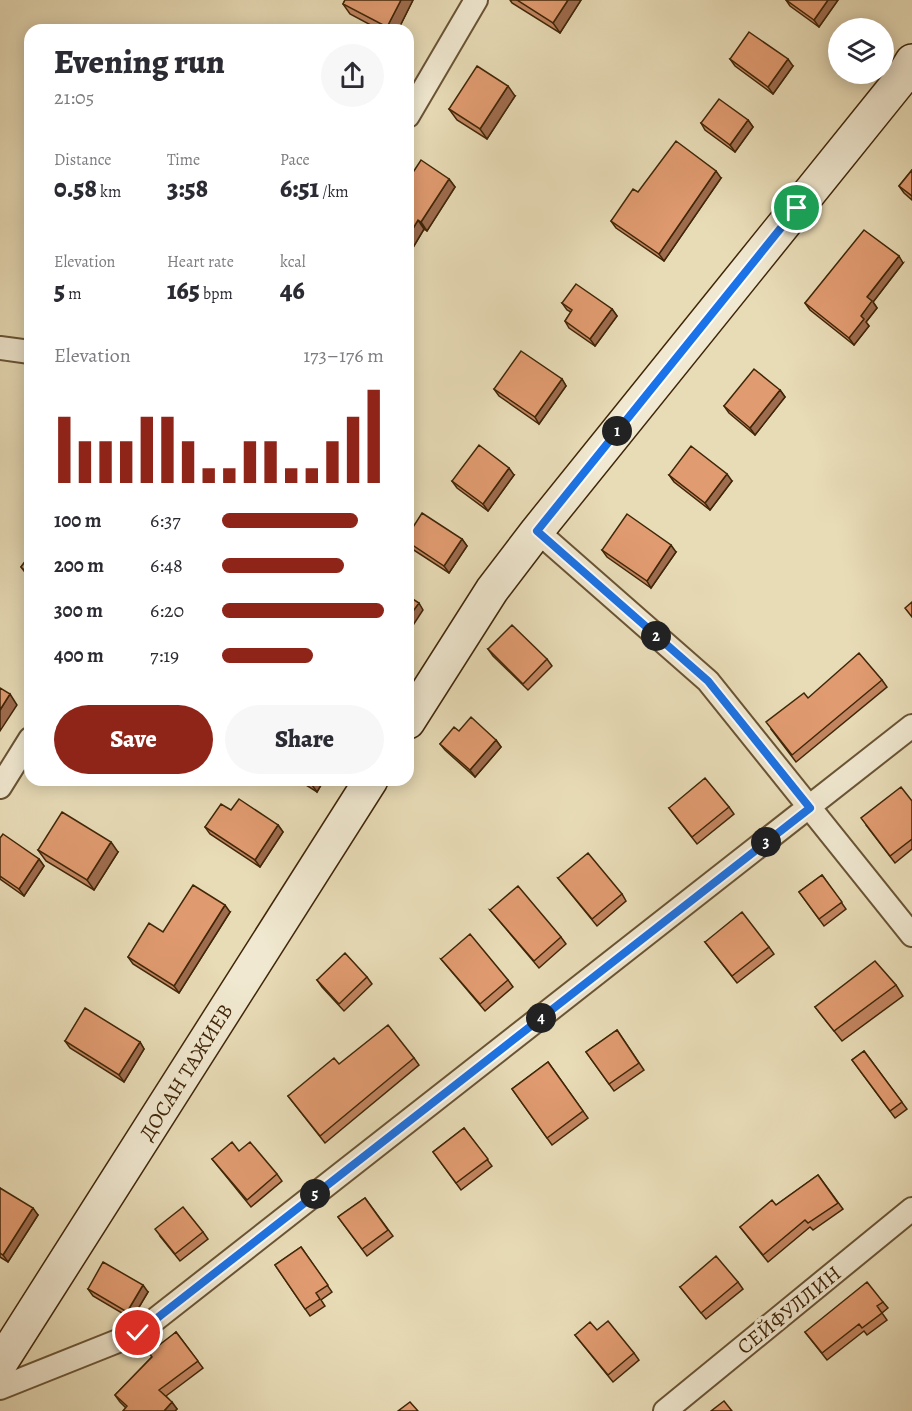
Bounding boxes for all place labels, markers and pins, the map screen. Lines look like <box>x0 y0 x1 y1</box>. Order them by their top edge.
pin <box>771 182 822 233</box>
pin: 1 <box>602 416 632 446</box>
pin: 2 <box>641 621 671 651</box>
pin: 3 <box>751 827 781 857</box>
pin: 4 <box>526 1003 556 1033</box>
pin: 5 <box>300 1179 330 1209</box>
pin <box>112 1307 163 1358</box>

